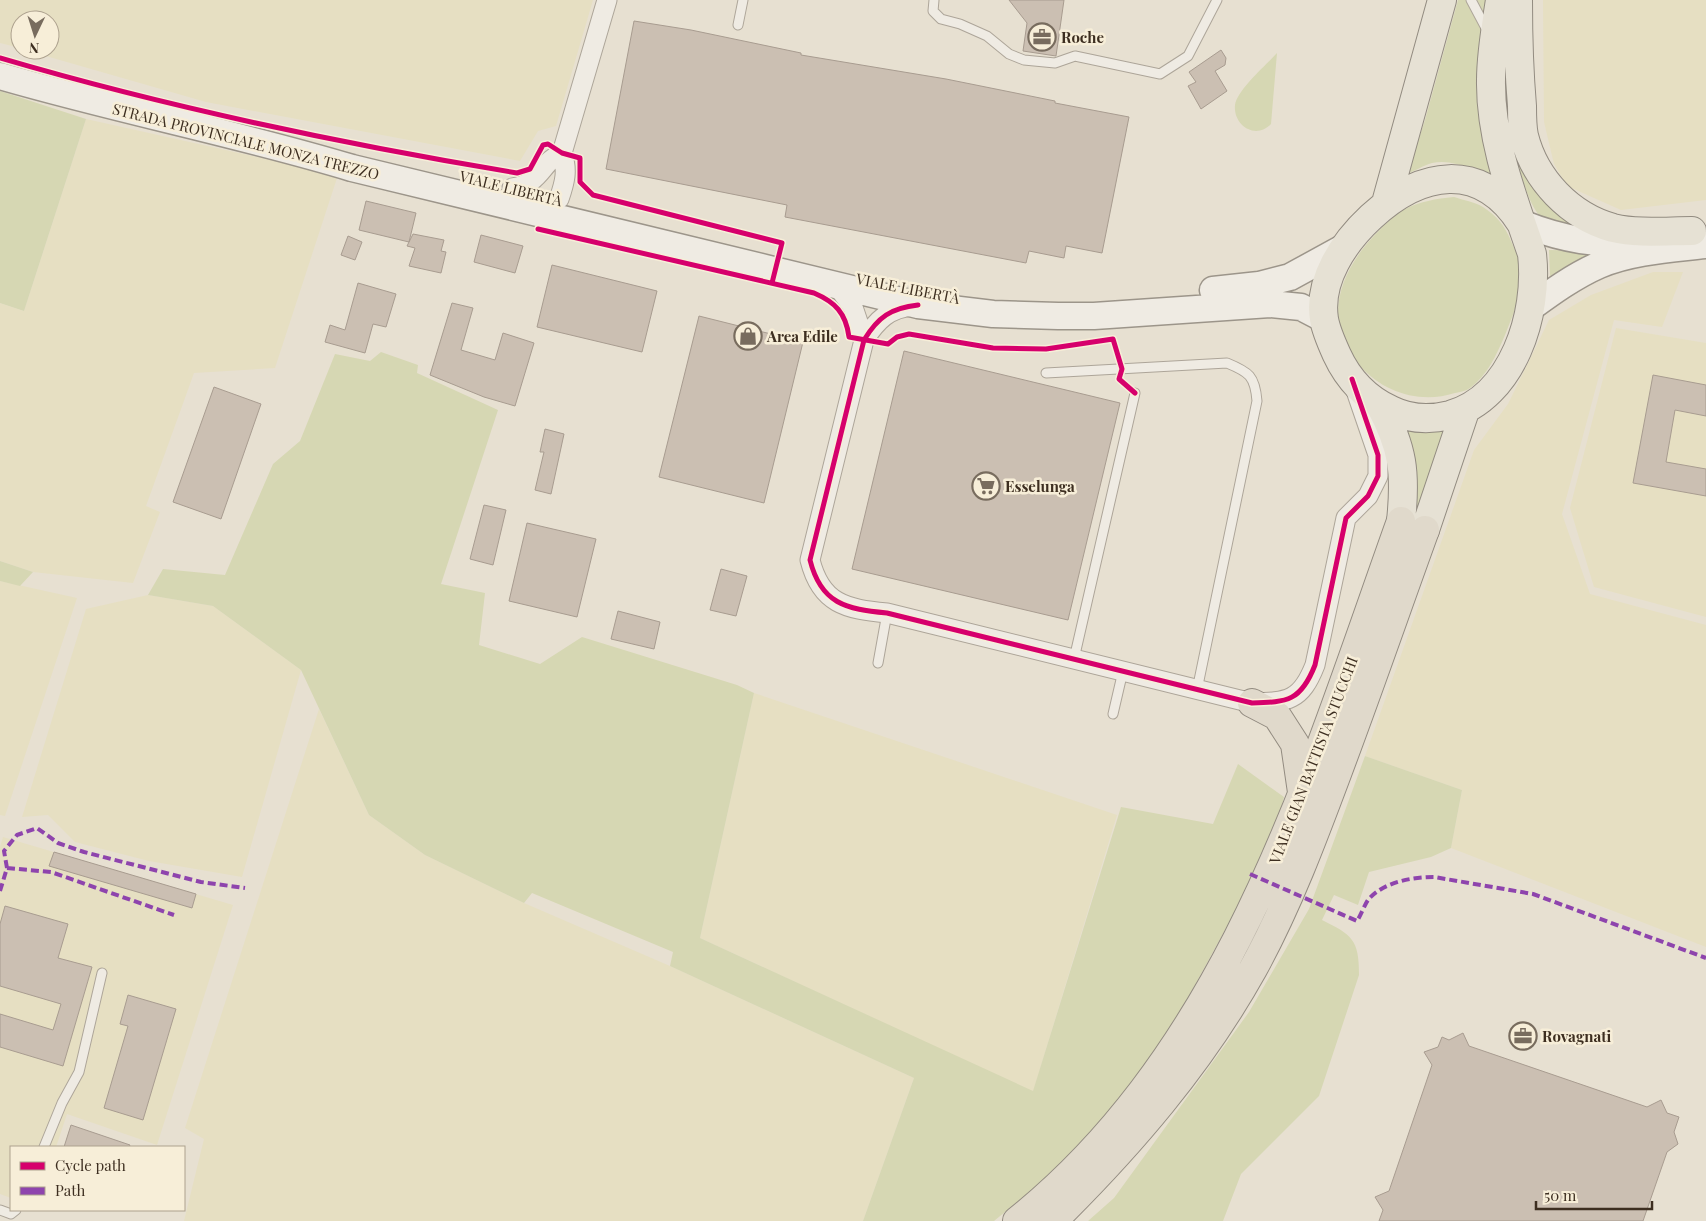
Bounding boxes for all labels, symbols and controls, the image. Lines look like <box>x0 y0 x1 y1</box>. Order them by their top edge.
north arrow <box>10 10 60 60</box>
office icon: Roche <box>1027 22 1057 52</box>
place label: Roche <box>1061 27 1104 47</box>
text: N <box>28 39 40 58</box>
street label: STRADA PROVINCIALE MONZA TREZZO <box>111 98 381 184</box>
street label: VIALE LIBERTÀ <box>457 165 565 211</box>
street label: VIALE LIBERTÀ <box>853 268 962 308</box>
shop icon: Area Edile <box>733 321 763 351</box>
place label: Area Edile <box>766 326 838 346</box>
supermarket icon: Esselunga <box>971 471 1001 501</box>
place label: Esselunga <box>1005 476 1075 496</box>
street label: VIALE GIAN BATTISTA STUCCHI <box>1264 653 1362 868</box>
office icon: Rovagnati <box>1508 1021 1538 1051</box>
place label: Rovagnati <box>1542 1026 1611 1046</box>
legend <box>10 1146 185 1211</box>
text: Cycle path <box>55 1155 126 1175</box>
scale bar <box>1536 1178 1652 1210</box>
text: Path <box>55 1180 85 1200</box>
text: 50 m <box>1544 1185 1577 1205</box>

